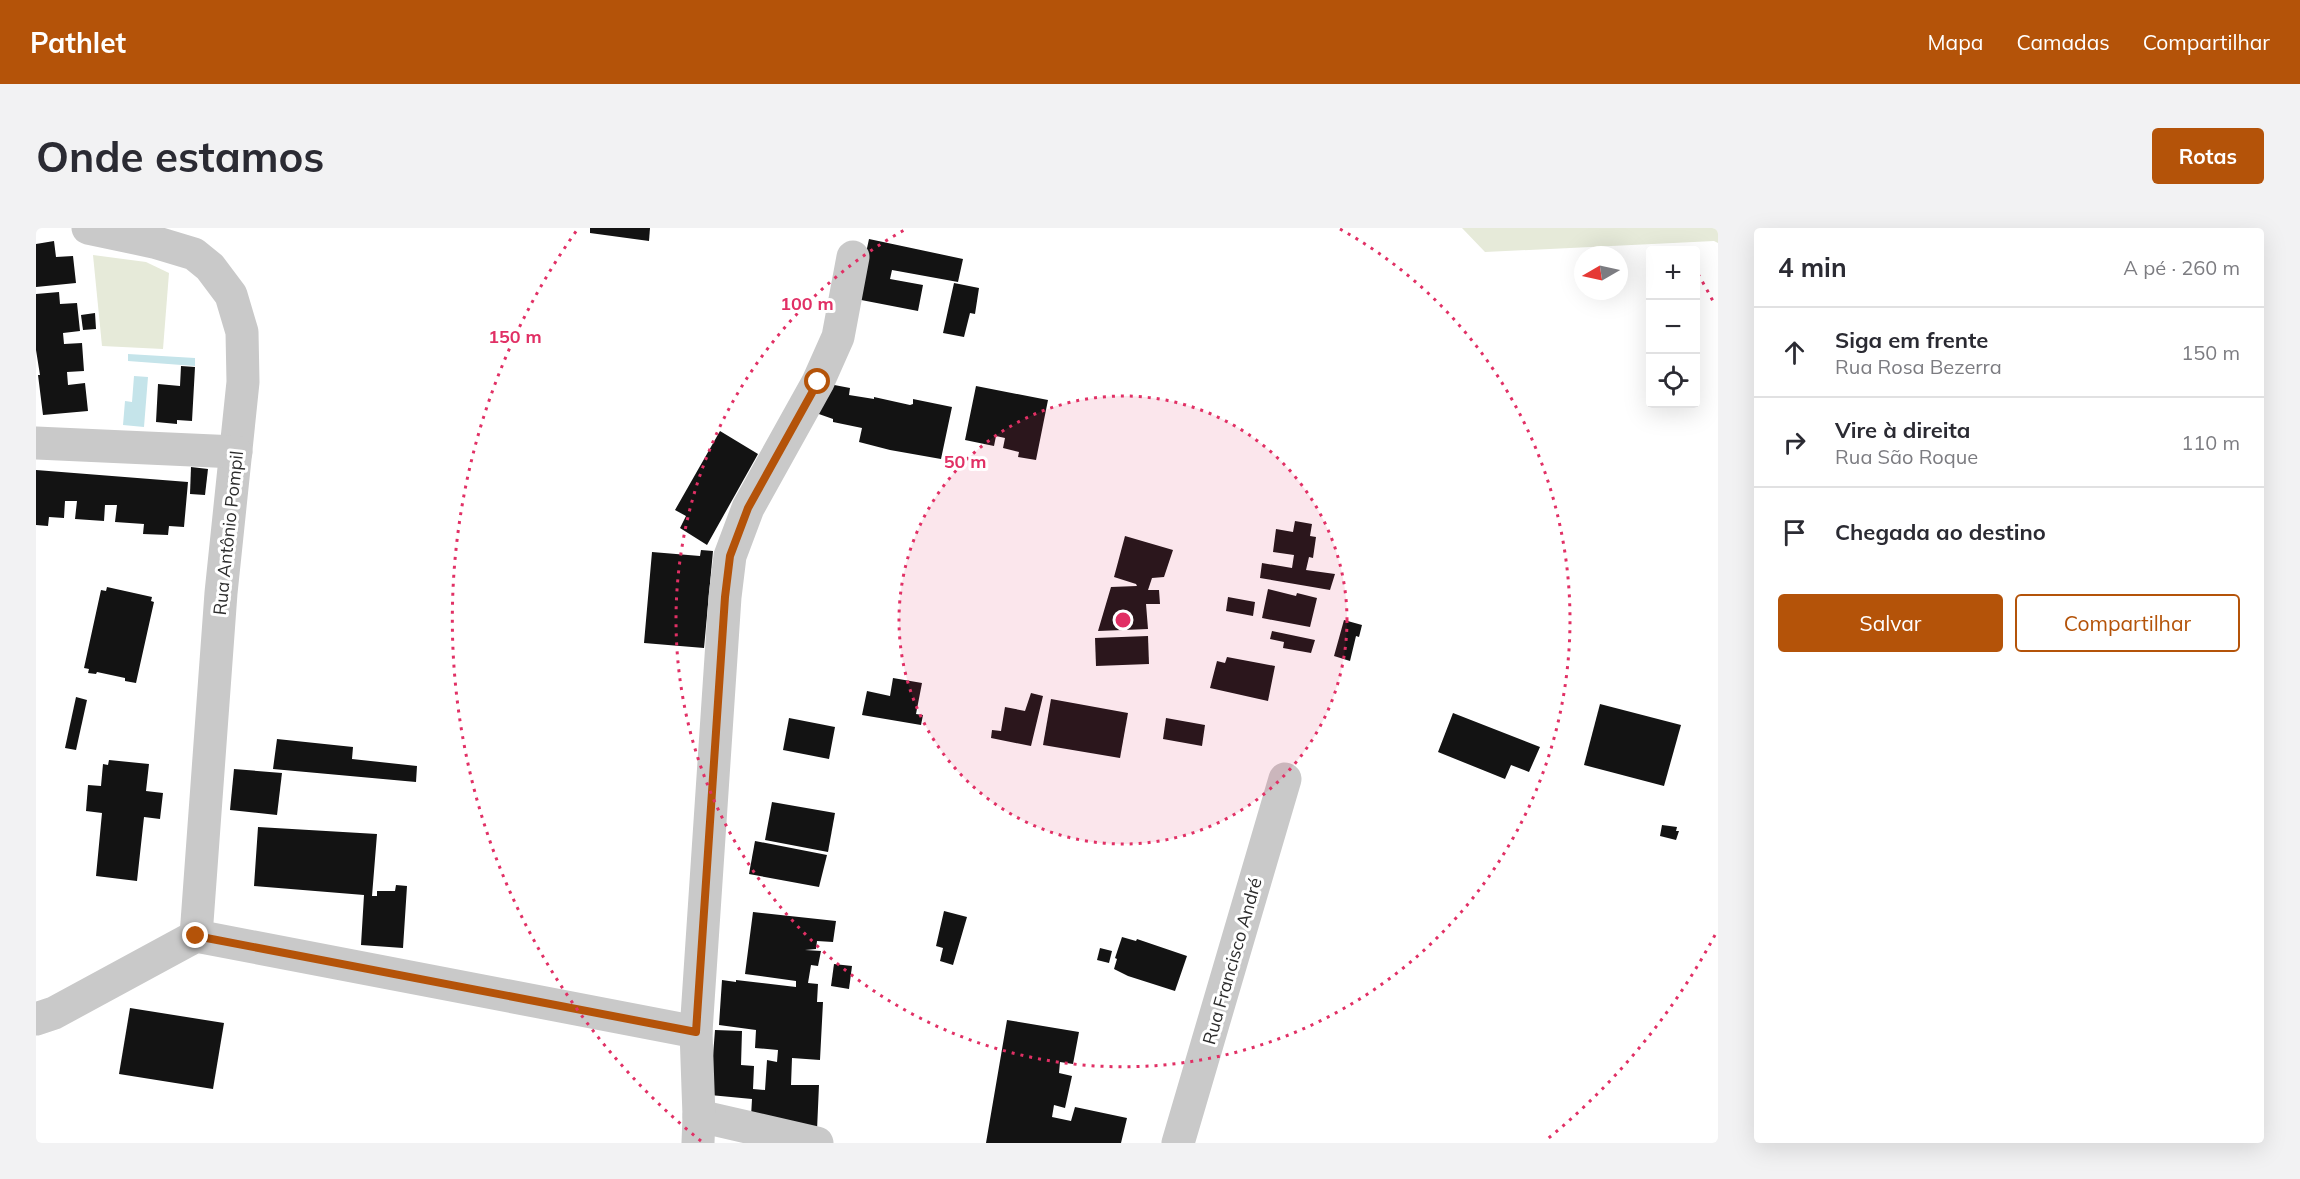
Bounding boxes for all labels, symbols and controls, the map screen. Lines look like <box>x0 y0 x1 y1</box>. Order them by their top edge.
text: Pathlet <box>30 25 126 60</box>
text: Mapa <box>1928 29 1983 55</box>
text: Camadas <box>2016 29 2110 55</box>
text: Compartilhar <box>2143 29 2270 55</box>
button: Rotas <box>2152 128 2264 184</box>
text: Onde estamos <box>36 130 324 183</box>
north arrow <box>1574 246 1628 300</box>
map controls <box>1646 246 1700 408</box>
button: + <box>1646 246 1700 300</box>
text: 4 min <box>1778 251 1847 284</box>
text: A pé · 260 m <box>2123 255 2240 280</box>
text: 100 m <box>780 292 834 315</box>
button: − <box>1646 300 1700 354</box>
text: 150 m <box>488 325 542 348</box>
text: Siga em frente <box>1835 326 1988 354</box>
icon: ahead <box>1778 336 1811 369</box>
text: 150 m <box>2181 340 2240 365</box>
button: locate <box>1646 354 1700 408</box>
text: Rua Rosa Bezerra <box>1835 354 2002 379</box>
route start <box>804 368 830 394</box>
text: Vire à direita <box>1835 416 1970 444</box>
icon: right <box>1778 426 1811 459</box>
text: 110 m <box>2181 430 2240 455</box>
text: Rua São Roque <box>1835 444 1978 469</box>
street label: Rua Antônio Pompil <box>208 450 248 616</box>
text: 50 m <box>944 450 986 473</box>
icon: arrive <box>1778 516 1811 549</box>
text: Chegada ao destino <box>1835 518 2046 546</box>
button: Salvar <box>1778 594 2003 652</box>
button: Compartilhar <box>2015 594 2240 652</box>
centre of rings <box>1113 610 1133 630</box>
street label: Rua Francisco André <box>1197 875 1267 1047</box>
route end <box>182 922 208 948</box>

